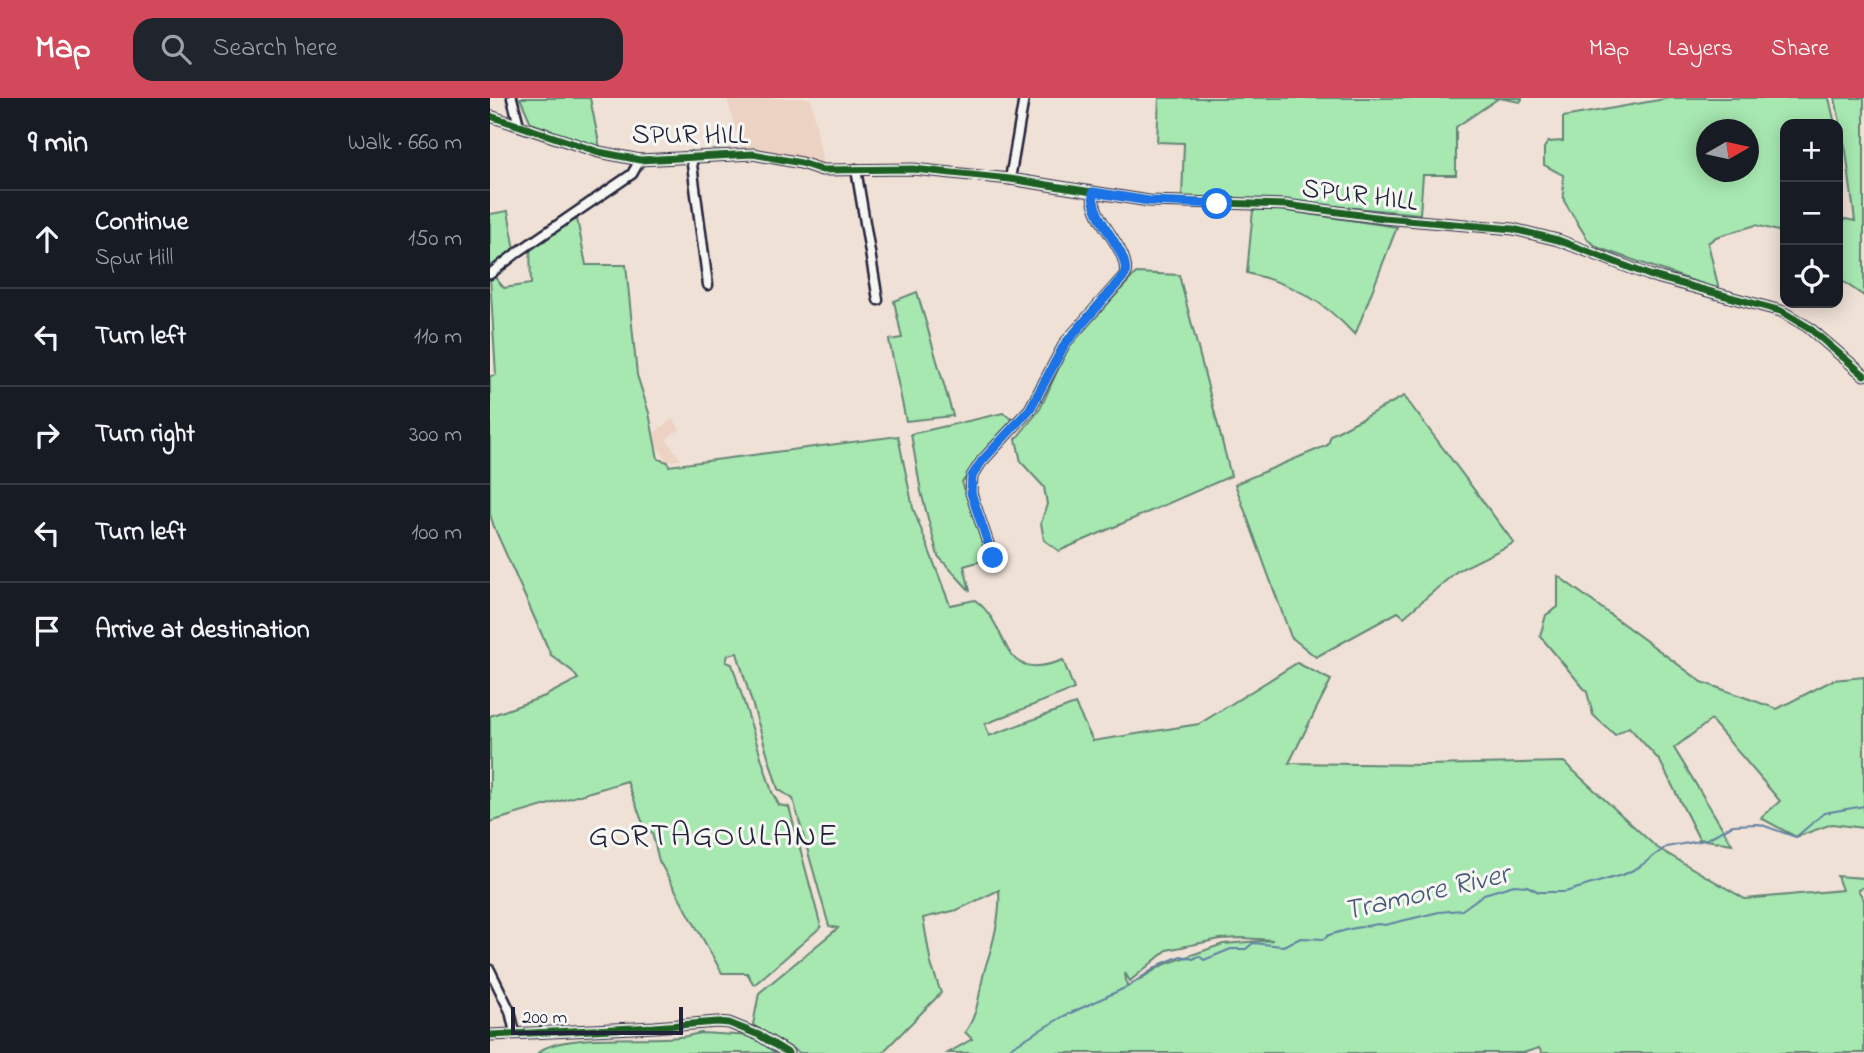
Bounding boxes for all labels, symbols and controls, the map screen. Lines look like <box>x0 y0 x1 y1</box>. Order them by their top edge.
search box <box>133 18 623 81</box>
text: Map <box>35 25 91 73</box>
icon: search <box>157 30 195 68</box>
text: Search here <box>213 30 337 68</box>
text: Map <box>1589 32 1629 67</box>
text: Layers <box>1667 32 1733 67</box>
text: Share <box>1771 32 1829 67</box>
street label: SPUR HILL <box>632 116 749 157</box>
north arrow <box>1696 119 1759 182</box>
map controls <box>1780 119 1843 308</box>
button: + <box>1780 119 1843 182</box>
text: 9 min <box>28 122 88 166</box>
text: Walk · 660 m <box>348 127 462 160</box>
street label: SPUR HILL <box>1299 169 1420 224</box>
button: − <box>1780 182 1843 245</box>
route start <box>1201 188 1232 219</box>
text: Continue <box>95 204 188 242</box>
icon: ahead <box>28 220 66 258</box>
text: 150 m <box>408 223 462 256</box>
text: Spur Hill <box>95 242 173 275</box>
button: locate <box>1780 245 1843 308</box>
icon: left <box>28 318 66 356</box>
text: Turn left <box>95 318 186 356</box>
text: 110 m <box>414 321 462 354</box>
icon: right <box>28 416 66 454</box>
text: Turn right <box>95 416 195 454</box>
text: 300 m <box>409 419 462 452</box>
icon: left <box>28 514 66 552</box>
text: Turn left <box>95 514 186 552</box>
text: 100 m <box>411 517 462 550</box>
route end <box>977 542 1008 573</box>
icon: arrive <box>28 612 66 650</box>
text: Arrive at destination <box>95 612 310 650</box>
district label: GORTAGOULANE <box>589 814 839 861</box>
water label: Tramore River <box>1339 853 1518 934</box>
scale bar <box>511 1004 682 1036</box>
text: 200 m <box>522 1005 567 1032</box>

